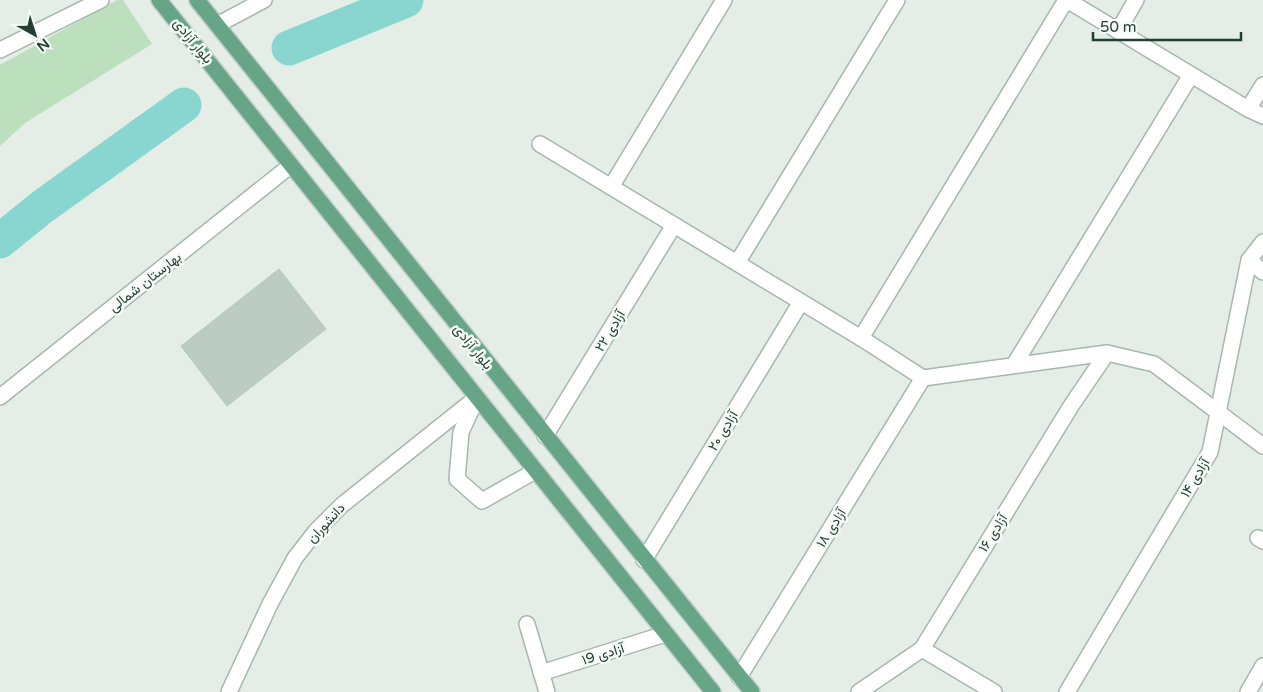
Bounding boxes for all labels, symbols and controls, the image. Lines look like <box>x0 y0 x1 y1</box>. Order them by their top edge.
north arrow <box>10 10 60 60</box>
scale bar <box>1093 10 1240 42</box>
street label: بلوار آزادی <box>170 15 216 67</box>
text: 50 m <box>1100 18 1137 36</box>
text: N <box>33 35 53 55</box>
street label: بهارستان شمالی <box>105 248 185 316</box>
street label: آزادی ۲۲ <box>591 306 630 355</box>
street label: بلوار آزادی <box>450 321 496 373</box>
street label: آزادی ۲۰ <box>704 406 742 454</box>
street label: آزادی ۱۴ <box>1177 454 1214 501</box>
street label: دانشوران <box>303 499 349 547</box>
street label: آزادی ۱۸ <box>812 504 850 551</box>
street label: آزادی ۱۶ <box>975 509 1012 555</box>
street label: آزادی ۱9 <box>580 639 628 668</box>

